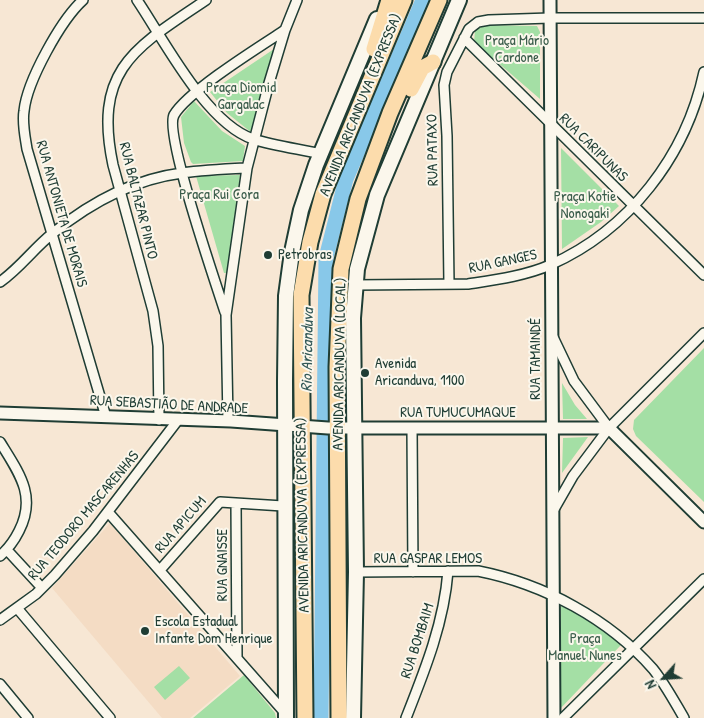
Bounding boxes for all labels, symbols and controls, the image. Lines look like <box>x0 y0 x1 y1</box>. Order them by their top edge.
street label: AVENIDA ARICANDUVA (EXPRESSA) <box>316 11 406 199</box>
park label: Praça Mário Cardone <box>485 32 549 67</box>
park label: Praça Diomid Gargalac <box>206 79 276 114</box>
street label: RUA CARIPUNAS <box>555 110 631 186</box>
street label: RUA PATAXO <box>423 114 443 186</box>
street label: RUA ANTONIETA DE MORAIS <box>31 139 91 289</box>
street label: RUA BALTAZAR PINTO <box>115 141 161 261</box>
park label: Praça Rui Cora <box>179 186 259 204</box>
park label: Praça Kotie Nonogaki <box>554 188 616 223</box>
place label: Petrobras <box>278 246 332 264</box>
street label: RUA GANGES <box>467 246 539 278</box>
marker: Petrobras <box>262 249 274 261</box>
street label: AVENIDA ARICANDUVA (LOCAL) <box>329 277 351 451</box>
water label: Rio Aricanduva <box>298 308 318 392</box>
street label: RUA TAMAINDÉ <box>527 318 545 400</box>
place label: Avenida Aricanduva, 1100 <box>375 355 464 390</box>
marker: Avenida Aricanduva, 1100 <box>359 367 371 379</box>
street label: RUA SEBASTIÃO DE ANDRADE <box>89 392 249 418</box>
street label: RUA TUMUCUMAQUE <box>400 404 516 422</box>
street label: AVENIDA ARICANDUVA (EXPRESSA) <box>292 417 314 613</box>
street label: RUA TEODORO MASCARENHAS <box>25 448 143 584</box>
street label: RUA APICUM <box>151 493 211 557</box>
street label: RUA GNAISSE <box>214 529 232 601</box>
street label: RUA GASPAR LEMOS <box>374 550 482 568</box>
street label: RUA BOMBAIM <box>397 601 439 681</box>
place label: Escola Estadual Infante Dom Henrique <box>155 613 273 648</box>
marker: Escola Estadual Infante Dom Henrique <box>139 625 151 637</box>
park label: Praça Manuel Nunes <box>548 630 622 665</box>
north arrow <box>639 653 689 703</box>
text: N <box>640 677 660 692</box>

